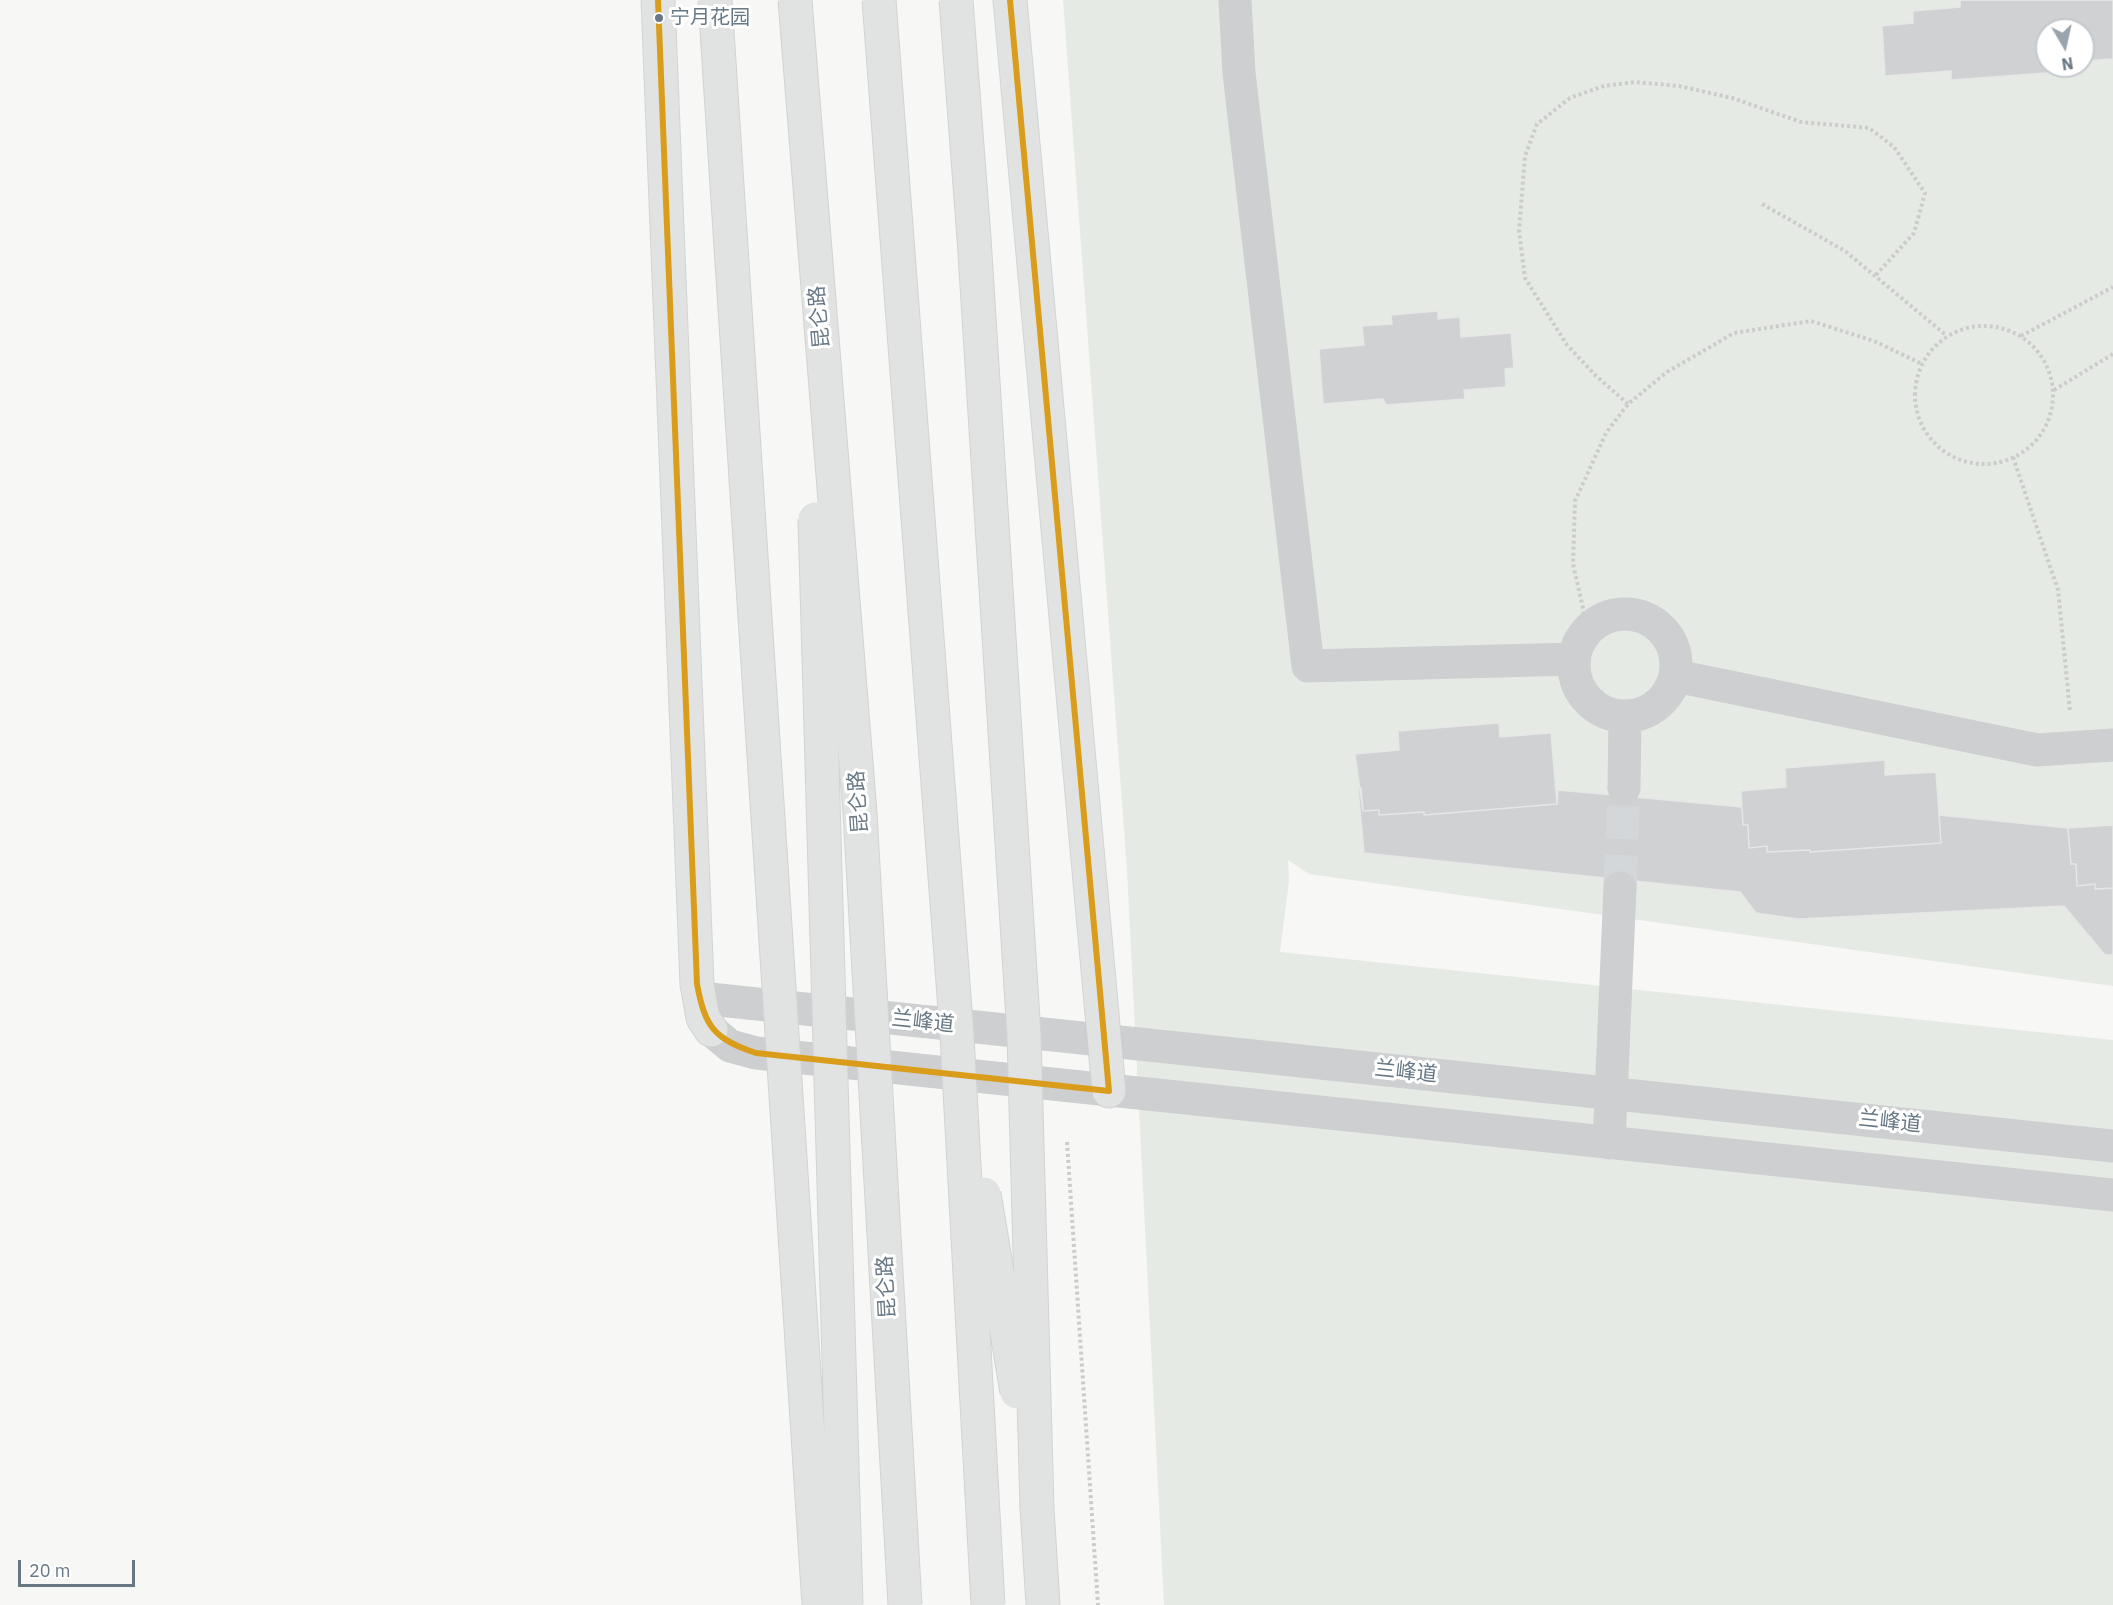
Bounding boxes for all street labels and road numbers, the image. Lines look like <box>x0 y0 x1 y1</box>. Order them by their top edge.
street label: 昆仑路 <box>805 285 835 349</box>
street label: 昆仑路 <box>844 770 874 834</box>
street label: 兰峰道 <box>890 1006 956 1038</box>
street label: 兰峰道 <box>1373 1056 1439 1088</box>
street label: 兰峰道 <box>1857 1106 1923 1138</box>
street label: 昆仑路 <box>873 1255 901 1319</box>

